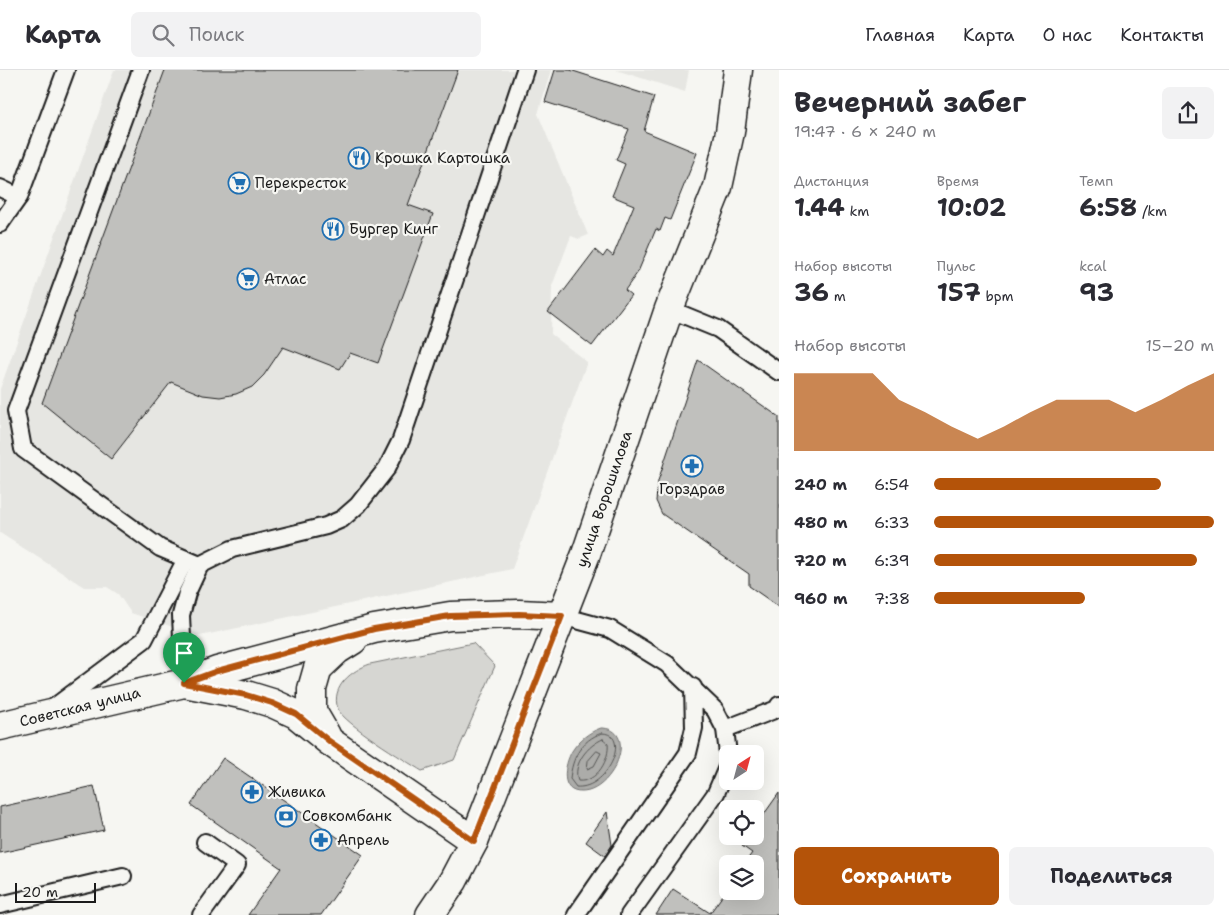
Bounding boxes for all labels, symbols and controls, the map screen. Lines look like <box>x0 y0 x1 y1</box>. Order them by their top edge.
search box <box>131 12 481 57</box>
text: Карта <box>25 19 101 51</box>
icon: search <box>149 21 177 49</box>
text: Поиск <box>189 22 244 47</box>
text: Главная <box>865 23 935 47</box>
text: Карта <box>963 23 1015 47</box>
text: О нас <box>1043 23 1092 47</box>
text: Контакты <box>1120 23 1204 47</box>
text: Вечерний забег <box>794 83 1026 121</box>
button: share <box>1162 87 1214 139</box>
text: 19:47 · 6 × 240 m <box>794 121 936 142</box>
restaurant icon: Крошка Картошка <box>347 146 371 170</box>
place label: Крошка Картошка <box>375 148 511 168</box>
supermarket icon: Перекресток <box>227 171 251 195</box>
text: Дистанция <box>794 172 869 190</box>
text: Время <box>937 172 979 190</box>
text: Темп <box>1079 172 1113 190</box>
place label: Перекресток <box>255 173 346 193</box>
text: 1.44 <box>794 190 845 224</box>
text: 10:02 <box>937 190 1006 224</box>
text: 6:58 <box>1079 190 1137 224</box>
text: km <box>845 202 869 220</box>
text: /km <box>1137 202 1167 220</box>
restaurant icon: Бургер Кинг <box>321 217 345 241</box>
place label: Бургер Кинг <box>349 219 439 239</box>
text: Набор высоты <box>794 257 892 275</box>
text: Пульс <box>937 257 976 275</box>
text: kcal <box>1079 257 1107 275</box>
supermarket icon: Атлас <box>236 267 260 291</box>
place label: Атлас <box>264 269 306 289</box>
text: 36 <box>794 275 829 309</box>
text: 157 <box>937 275 981 309</box>
text: 93 <box>1079 275 1114 309</box>
text: m <box>829 287 846 305</box>
text: bpm <box>981 287 1014 305</box>
text: Набор высоты <box>794 335 906 356</box>
text: 15–20 m <box>1145 335 1214 356</box>
street label: улица Ворошилова <box>571 427 637 570</box>
pharmacy icon: Горздрав <box>680 454 704 478</box>
text: 240 m <box>794 474 847 495</box>
text: 6:54 <box>874 474 909 495</box>
place label: Горздрав <box>659 479 725 499</box>
text: 480 m <box>794 512 848 533</box>
text: 6:33 <box>874 512 910 533</box>
text: 720 m <box>794 550 847 571</box>
text: 6:39 <box>874 550 910 571</box>
text: 960 m <box>794 588 847 609</box>
text: 7:38 <box>874 588 910 609</box>
pin <box>163 632 205 683</box>
icon: arrive <box>170 639 198 667</box>
street label: Советская улица <box>17 682 143 732</box>
north arrow <box>719 745 764 790</box>
map controls <box>719 745 764 900</box>
pharmacy icon: Живика <box>240 780 264 804</box>
place label: Живика <box>268 782 326 802</box>
button: locate <box>719 800 764 845</box>
bank icon: Совкомбанк <box>274 804 298 828</box>
place label: Совкомбанк <box>302 806 392 826</box>
pharmacy icon: Апрель <box>309 828 333 852</box>
place label: Апрель <box>337 830 390 850</box>
button: Сохранить <box>794 847 999 905</box>
button: Поделиться <box>1009 847 1214 905</box>
button: layers <box>719 855 764 900</box>
scale bar <box>15 880 96 903</box>
text: 20 m <box>22 883 58 901</box>

